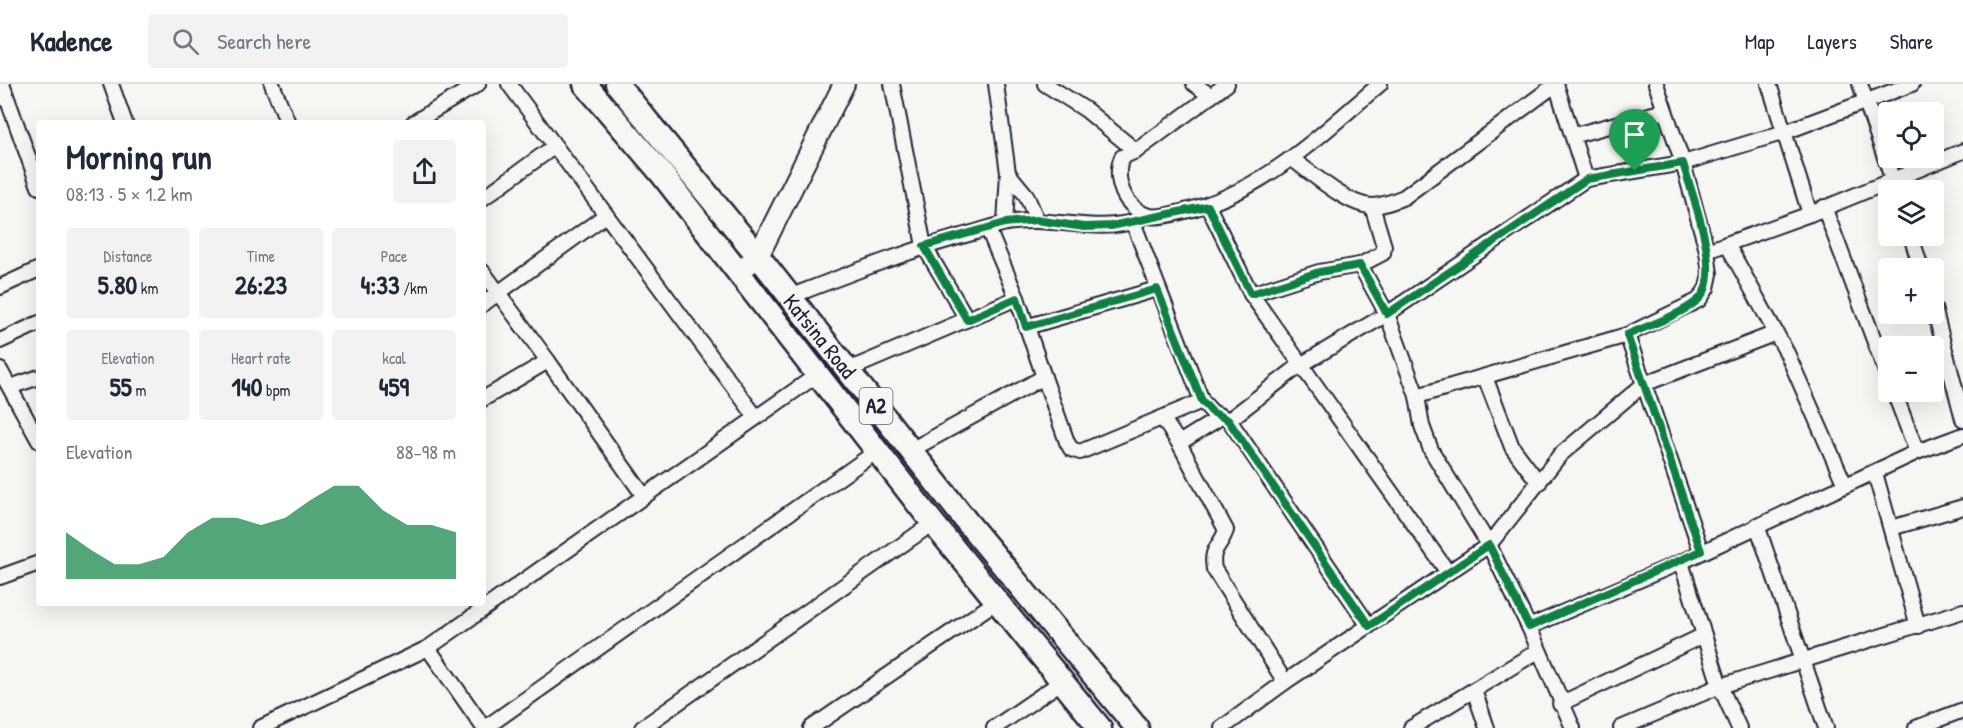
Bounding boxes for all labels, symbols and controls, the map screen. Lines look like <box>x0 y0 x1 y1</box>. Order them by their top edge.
search box <box>148 14 568 68</box>
text: Kadence <box>30 22 112 60</box>
icon: search <box>169 25 202 58</box>
text: Search here <box>217 26 311 56</box>
text: Map <box>1745 27 1774 56</box>
text: Layers <box>1807 27 1857 56</box>
text: Share <box>1890 27 1933 56</box>
map controls <box>1878 102 1944 402</box>
button: locate <box>1878 102 1944 168</box>
pin <box>1609 109 1660 171</box>
icon: arrive <box>1618 118 1651 151</box>
text: Morning run <box>66 135 212 179</box>
button: share <box>393 140 456 203</box>
text: 08:13 · 5 × 1.2 km <box>66 180 193 207</box>
button: layers <box>1878 180 1944 246</box>
text: Distance <box>104 245 152 267</box>
text: Time <box>247 245 275 267</box>
text: Pace <box>381 245 407 267</box>
button: + <box>1878 258 1944 324</box>
text: 5.80 <box>98 267 137 302</box>
text: 26:23 <box>235 267 287 302</box>
text: 4:33 <box>360 267 400 302</box>
text: km <box>137 277 158 299</box>
text: /km <box>400 277 428 299</box>
street label: Katsina Road <box>777 287 864 385</box>
button: − <box>1878 336 1944 402</box>
text: Elevation <box>101 347 155 369</box>
text: Heart rate <box>231 347 291 369</box>
text: kcal <box>382 347 406 369</box>
text: 55 <box>110 369 132 404</box>
text: 140 <box>232 369 262 404</box>
text: 459 <box>379 369 409 404</box>
text: m <box>132 379 146 401</box>
text: bpm <box>262 379 290 401</box>
road number: A2 <box>860 388 892 424</box>
text: Elevation <box>66 438 132 465</box>
text: 88–98 m <box>396 438 456 465</box>

